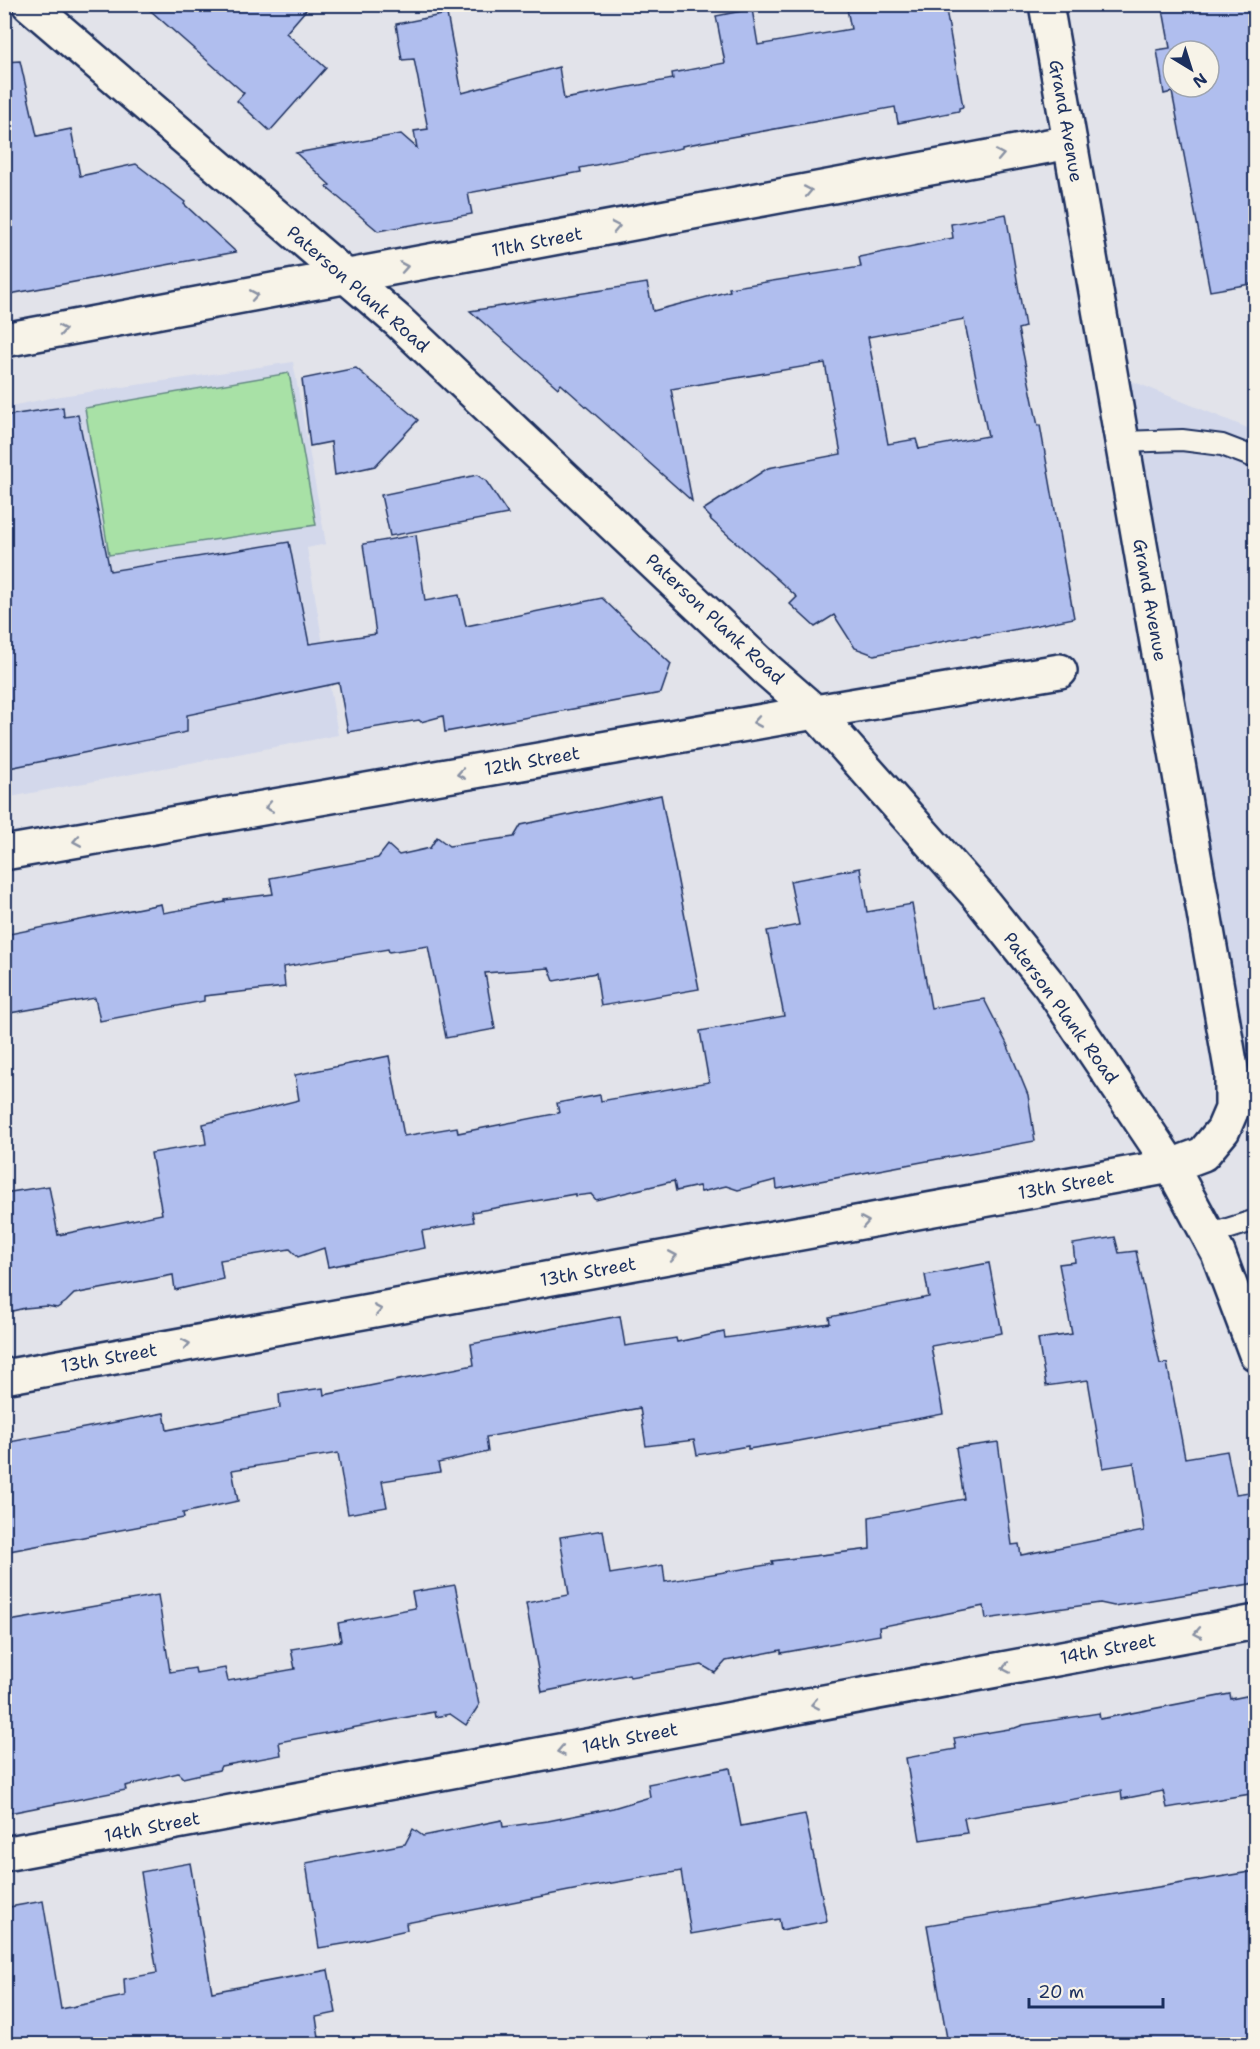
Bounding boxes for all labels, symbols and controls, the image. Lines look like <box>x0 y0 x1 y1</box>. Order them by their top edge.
north arrow <box>1161 39 1221 99</box>
street label: Grand Avenue <box>1043 58 1089 184</box>
text: N <box>1188 68 1211 93</box>
one-way arrow <box>994 149 1004 162</box>
one-way arrow <box>803 185 813 198</box>
street label: Paterson Plank Road <box>282 220 434 358</box>
street label: 11th Street <box>490 221 585 263</box>
one-way arrow <box>612 222 621 234</box>
one-way arrow <box>399 261 409 274</box>
one-way arrow <box>249 289 259 302</box>
one-way arrow <box>57 324 67 337</box>
street label: Grand Avenue <box>1127 537 1173 663</box>
street label: Paterson Plank Road <box>640 548 790 690</box>
one-way arrow <box>752 715 762 728</box>
street label: 12th Street <box>482 741 582 781</box>
one-way arrow <box>457 767 466 779</box>
one-way arrow <box>265 800 275 813</box>
one-way arrow <box>73 834 82 846</box>
street label: Paterson Plank Road <box>998 927 1124 1089</box>
street label: 13th Street <box>1016 1165 1116 1205</box>
one-way arrow <box>860 1216 870 1229</box>
one-way arrow <box>668 1251 678 1263</box>
street label: 13th Street <box>538 1252 638 1292</box>
one-way arrow <box>373 1304 383 1317</box>
street label: 13th Street <box>59 1338 159 1378</box>
one-way arrow <box>181 1339 191 1351</box>
one-way arrow <box>1193 1626 1203 1638</box>
street label: 14th Street <box>1058 1628 1158 1670</box>
one-way arrow <box>1002 1661 1012 1674</box>
one-way arrow <box>810 1697 820 1710</box>
street label: 14th Street <box>580 1717 680 1759</box>
one-way arrow <box>556 1744 566 1757</box>
street label: 14th Street <box>102 1806 202 1848</box>
scale bar <box>1029 1971 1162 2009</box>
text: 20 m <box>1038 1980 1084 2004</box>

